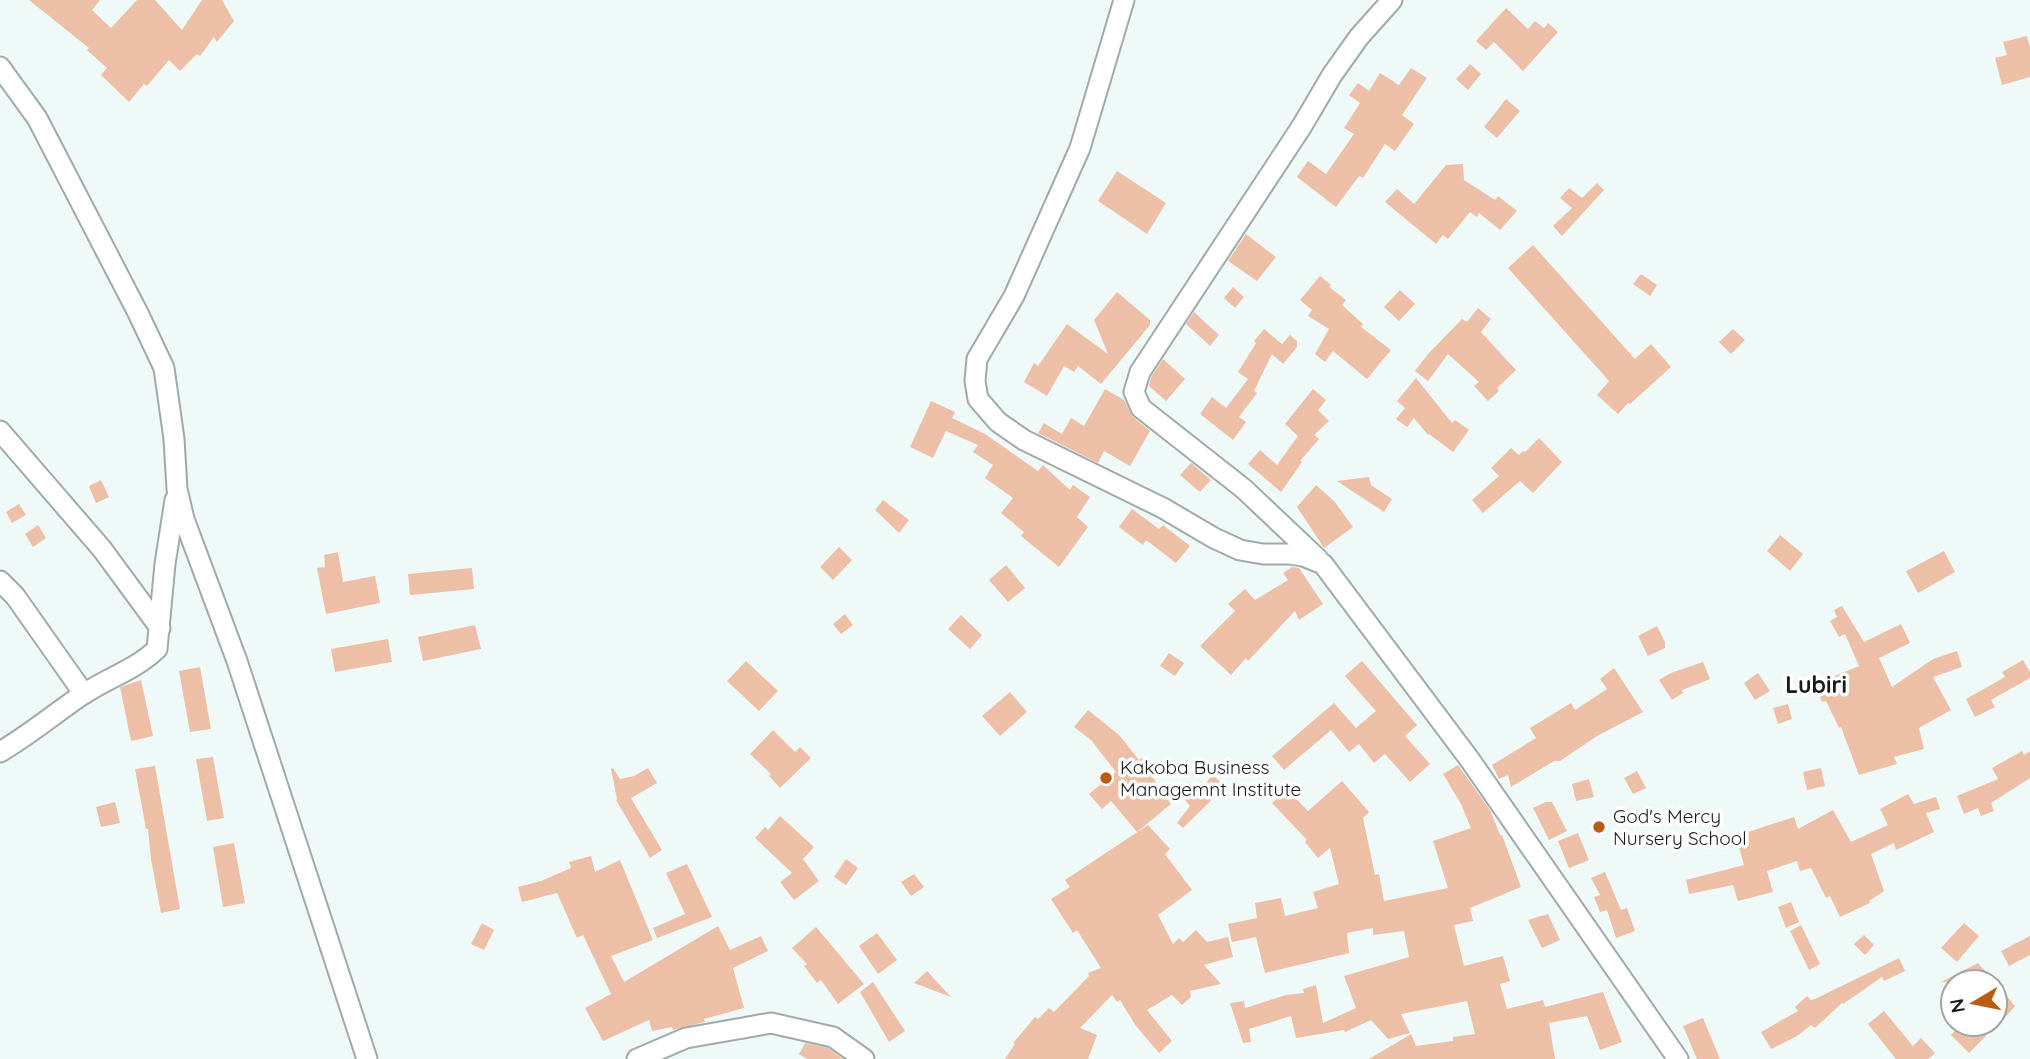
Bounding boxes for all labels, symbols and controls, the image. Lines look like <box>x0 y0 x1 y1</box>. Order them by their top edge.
district label: Lubiri <box>1785 670 1847 699</box>
place label: Kakoba Business Managemnt Institute <box>1120 755 1301 801</box>
marker: Kakoba Business Managemnt Institute <box>1098 770 1114 786</box>
place label: God's Mercy Nursery School <box>1613 804 1747 850</box>
marker: God's Mercy Nursery School <box>1591 819 1607 835</box>
north arrow <box>1939 968 2009 1038</box>
text: N <box>1944 997 1970 1015</box>

